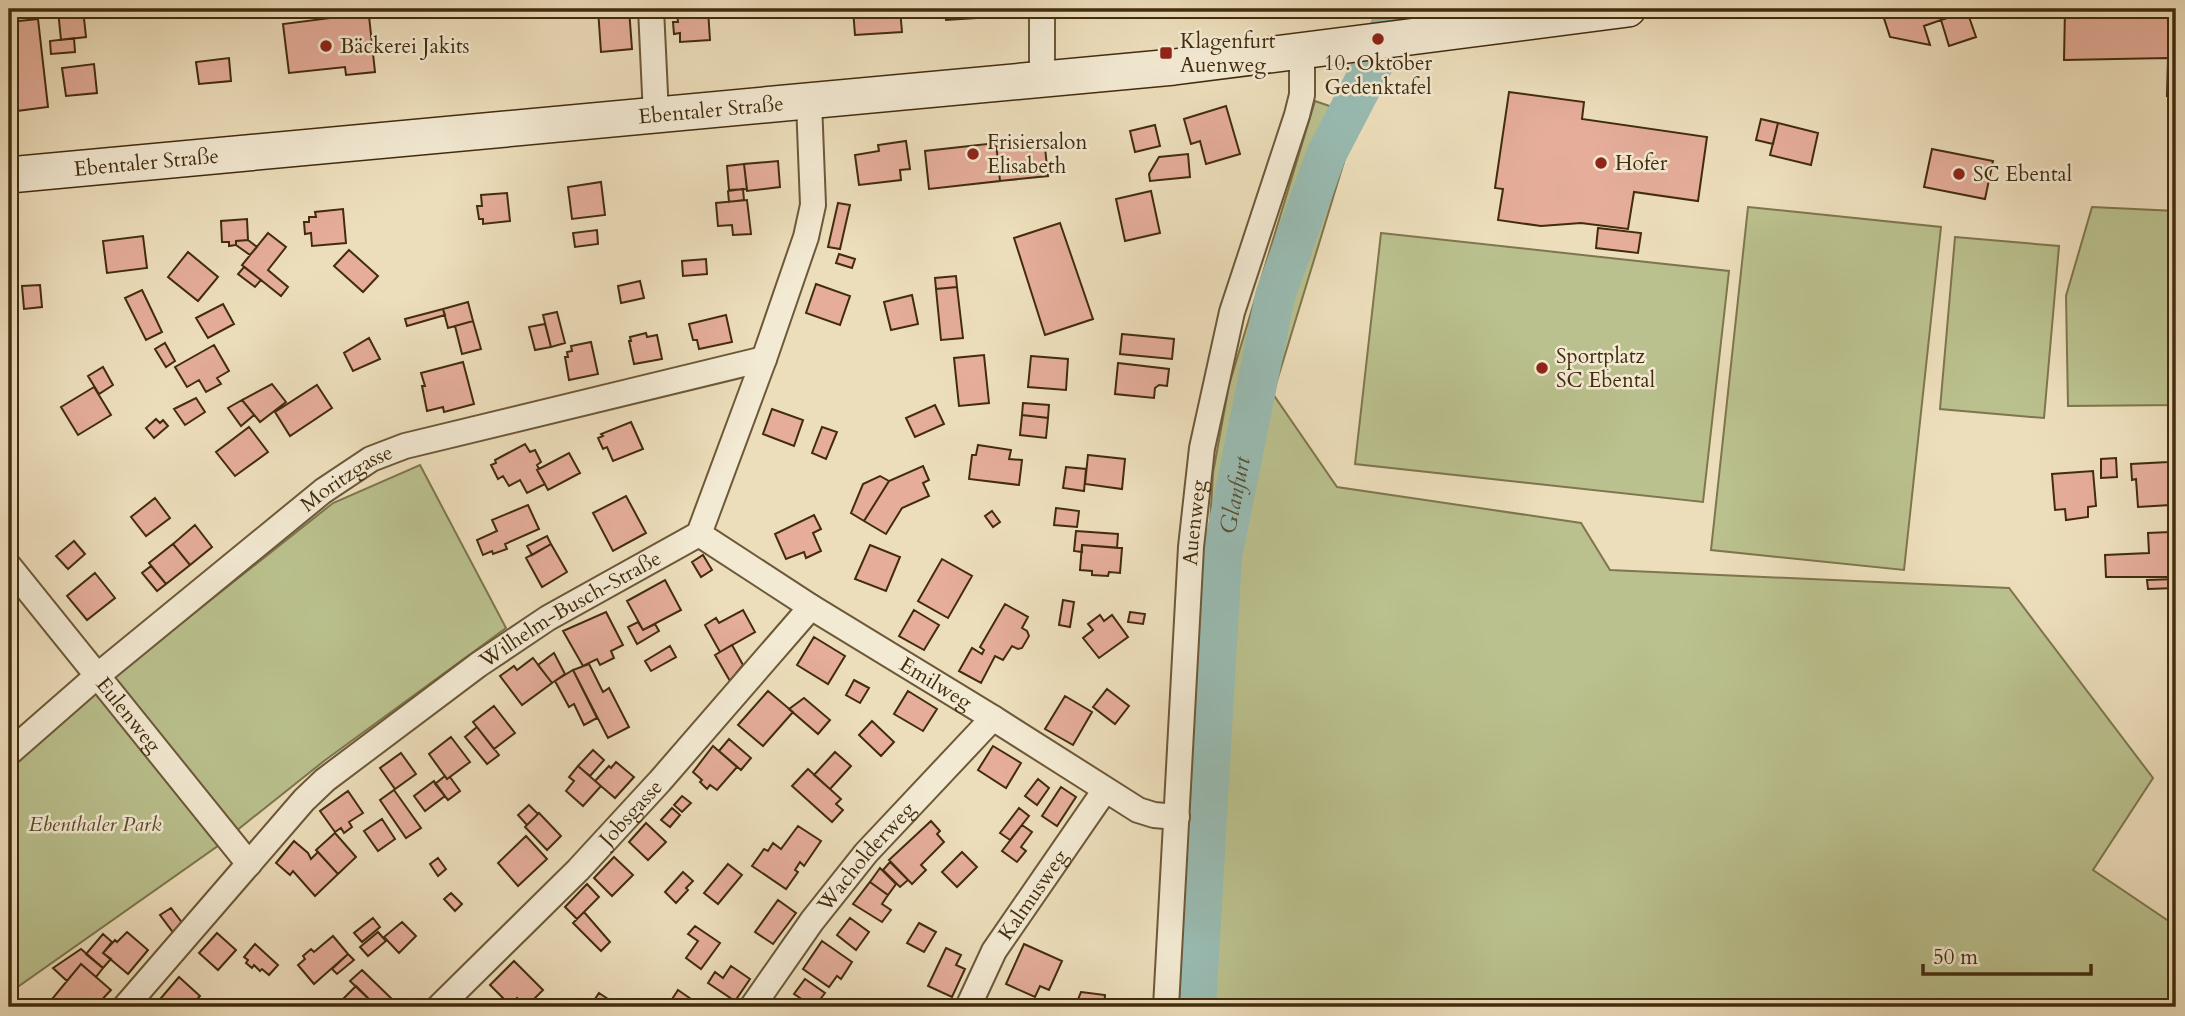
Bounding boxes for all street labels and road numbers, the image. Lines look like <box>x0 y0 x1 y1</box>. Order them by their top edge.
street label: Ebentaler Straße <box>637 89 785 132</box>
street label: Ebentaler Straße <box>73 142 220 184</box>
street label: Moritzgasse <box>294 438 397 519</box>
street label: Auenweg <box>1176 478 1213 567</box>
street label: Wilhelm-Busch-Straße <box>473 544 667 676</box>
street label: Emilweg <box>894 650 978 717</box>
street label: Eulenweg <box>89 671 168 759</box>
street label: Jobsgasse <box>591 773 669 855</box>
street label: Wacholderweg <box>810 795 922 919</box>
street label: Kalmusweg <box>992 844 1075 946</box>

